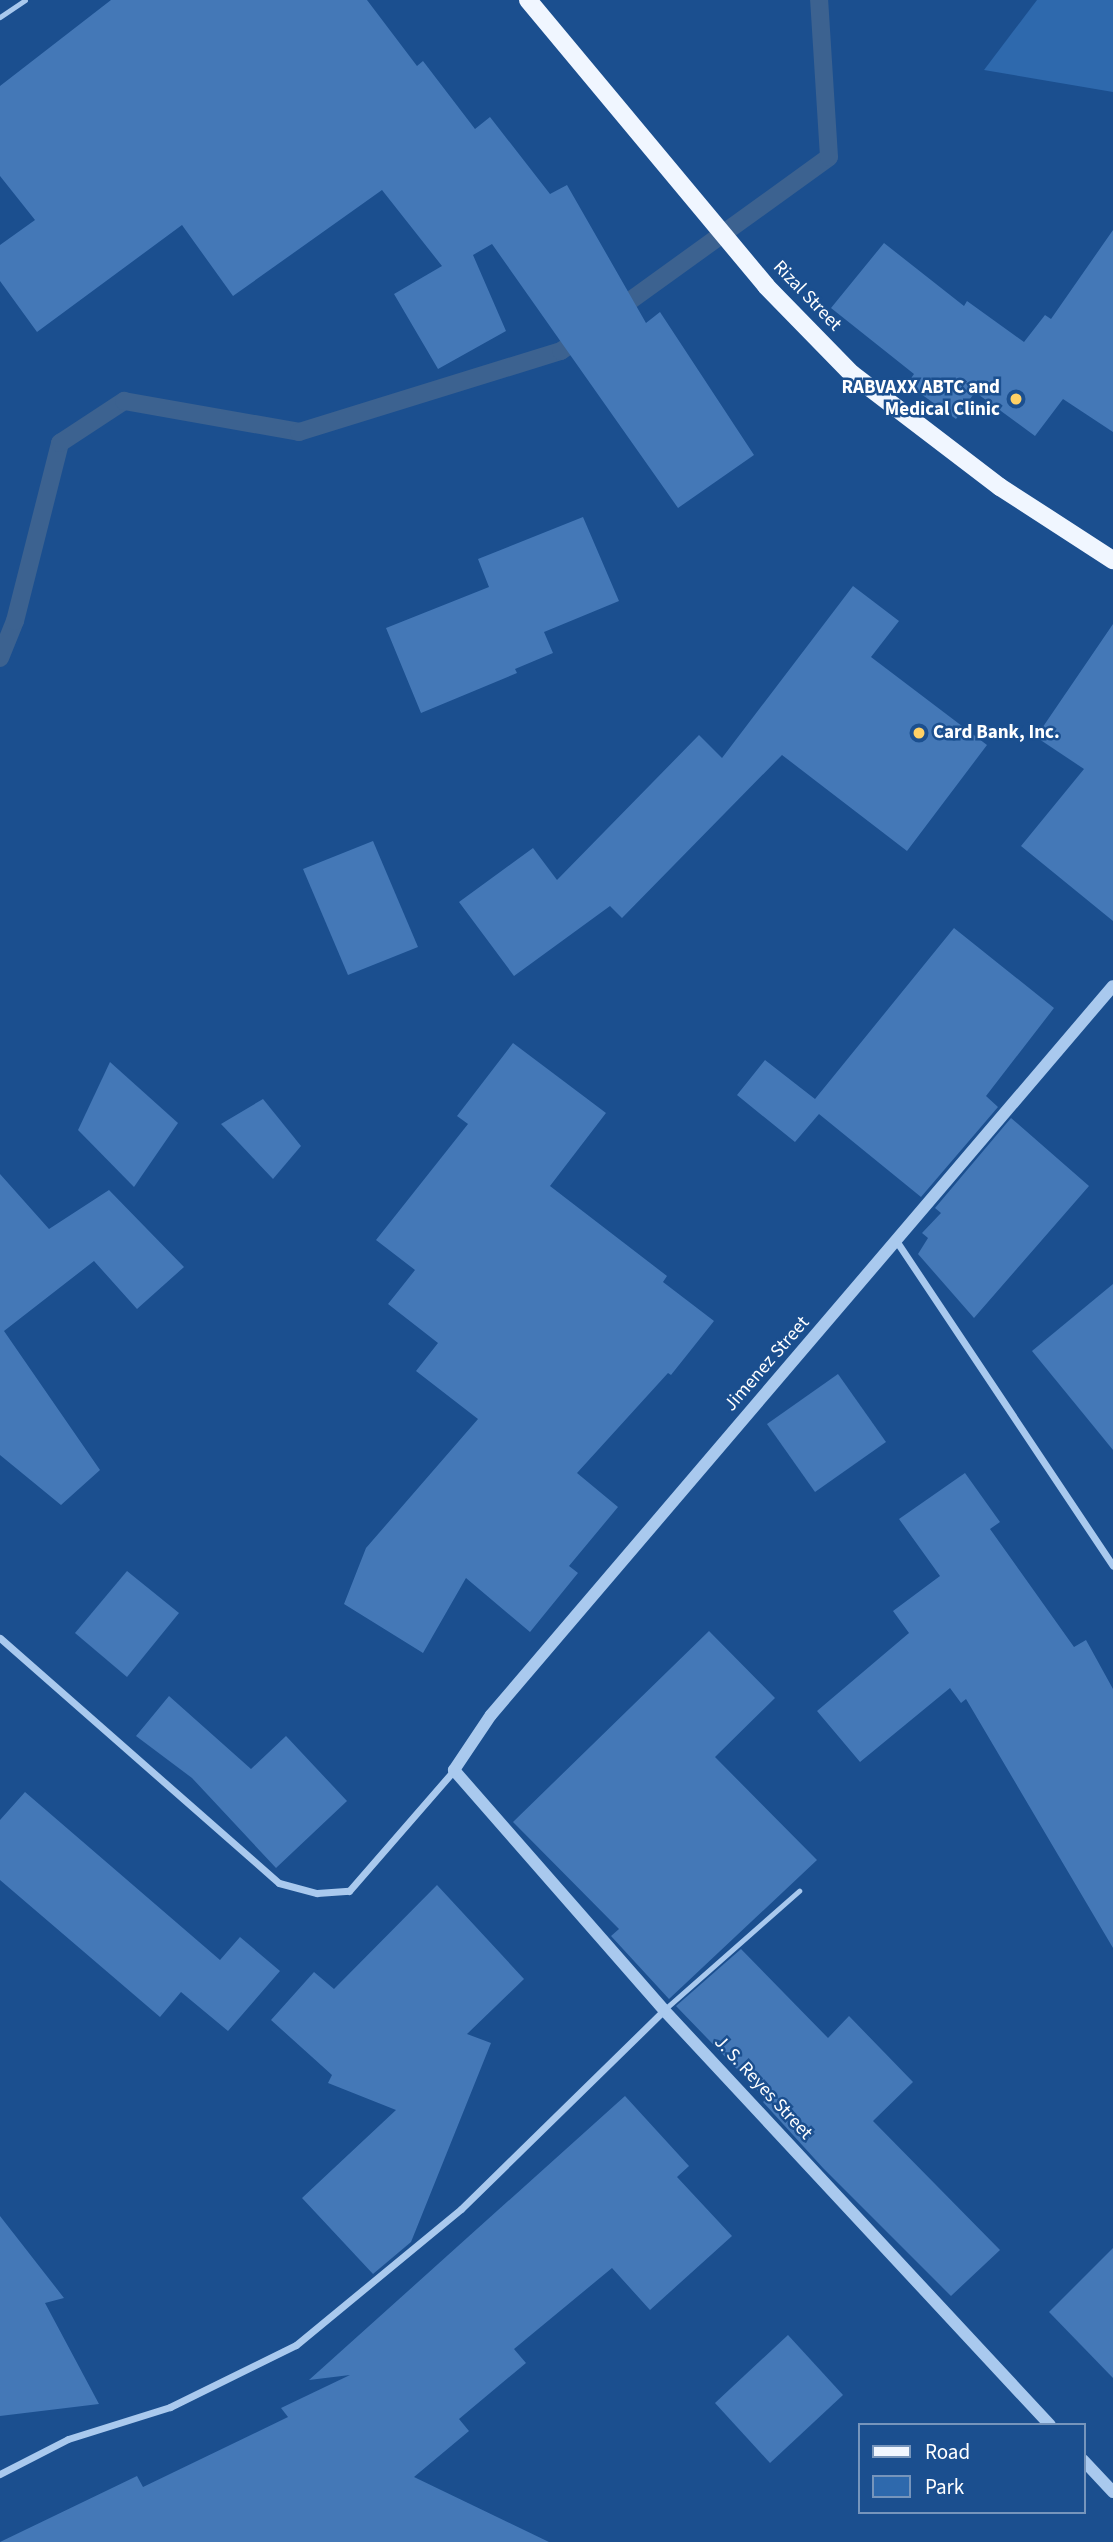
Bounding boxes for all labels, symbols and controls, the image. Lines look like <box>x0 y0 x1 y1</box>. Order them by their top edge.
street label: Rizal Street <box>768 256 846 336</box>
place label: RABVAXX ABTC and Medical Clinic <box>842 377 1000 421</box>
marker: RABVAXX ABTC and Medical Clinic <box>1006 389 1026 409</box>
place label: Card Bank, Inc. <box>933 722 1060 744</box>
marker: Card Bank, Inc. <box>911 725 927 741</box>
street label: Jimenez Street <box>720 1312 814 1416</box>
street label: J. S. Reyes Street <box>709 2031 817 2145</box>
legend <box>858 2423 1085 2514</box>
text: Road <box>925 2437 970 2467</box>
text: Park <box>925 2472 964 2502</box>

